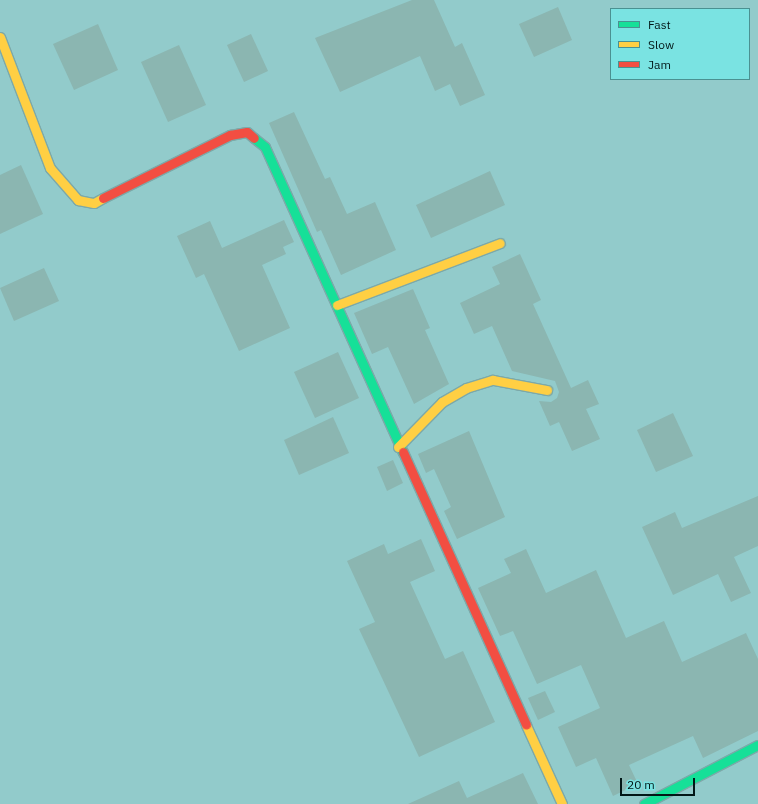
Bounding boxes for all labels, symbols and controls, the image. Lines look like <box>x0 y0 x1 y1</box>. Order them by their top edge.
legend <box>610 8 750 80</box>
text: Fast <box>648 17 671 32</box>
text: Slow <box>648 37 674 52</box>
text: Jam <box>648 57 671 72</box>
scale bar <box>622 770 697 796</box>
text: 20 m <box>627 777 655 792</box>

